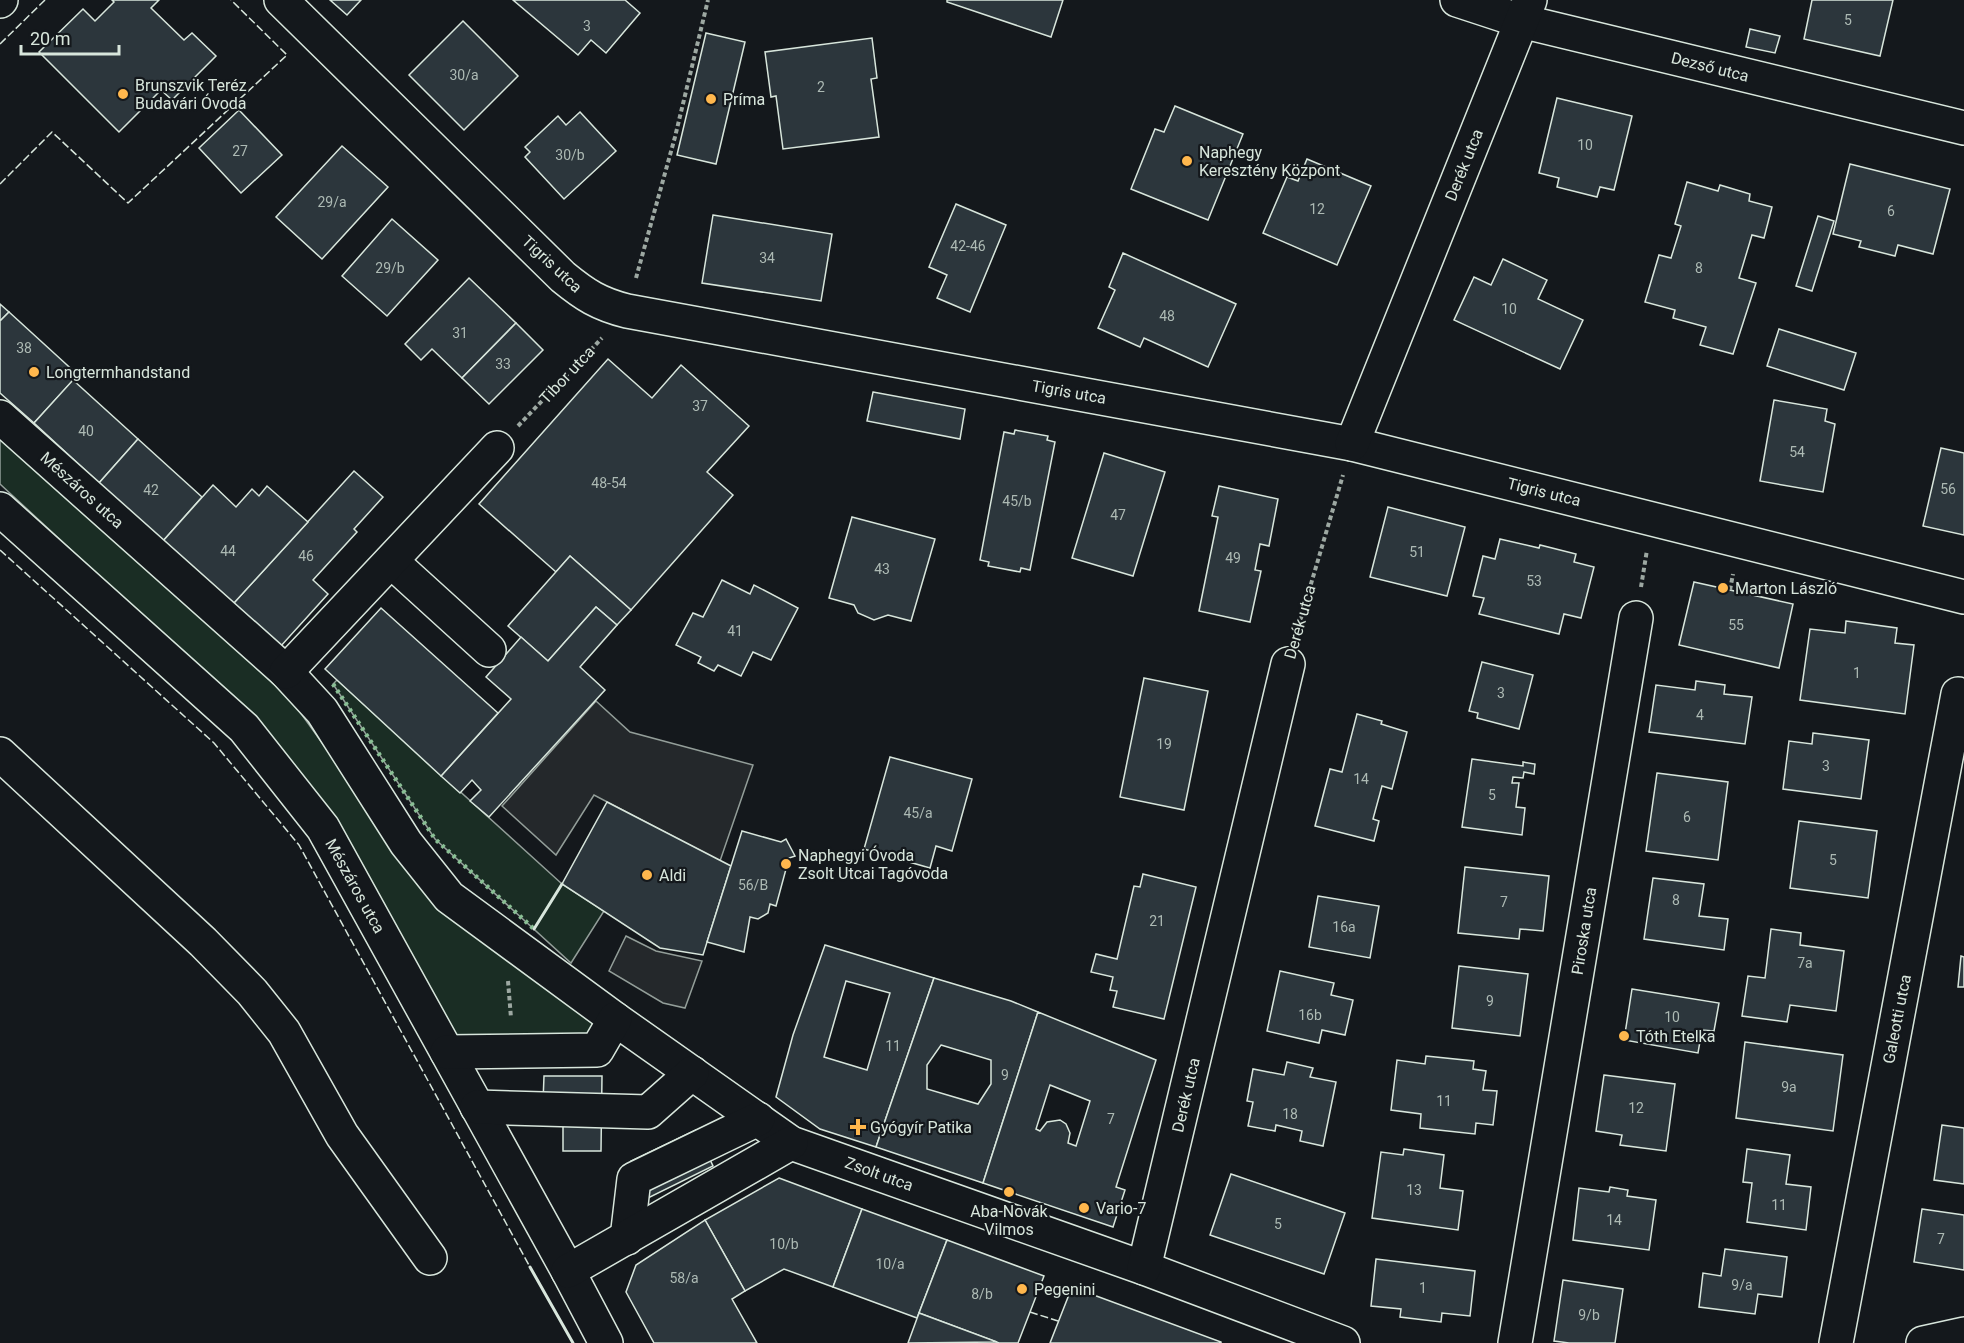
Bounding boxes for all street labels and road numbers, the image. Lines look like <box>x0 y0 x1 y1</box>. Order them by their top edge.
street label: Dezső utca <box>1669 48 1751 86</box>
street label: Derék utca <box>1441 126 1487 204</box>
street label: Tigris utca <box>518 231 586 297</box>
street label: Tibor utca <box>535 342 599 408</box>
street label: Tigris utca <box>1030 376 1108 408</box>
street label: Mészáros utca <box>37 448 127 532</box>
street label: Tigris utca <box>1505 474 1583 510</box>
street label: Derék utca <box>1280 583 1320 661</box>
street label: Mészáros utca <box>321 835 389 937</box>
street label: Piroska utca <box>1568 886 1600 976</box>
street label: Galeotti utca <box>1879 973 1915 1065</box>
street label: Derék utca <box>1168 1056 1204 1134</box>
street label: Zsolt utca <box>842 1153 916 1195</box>

